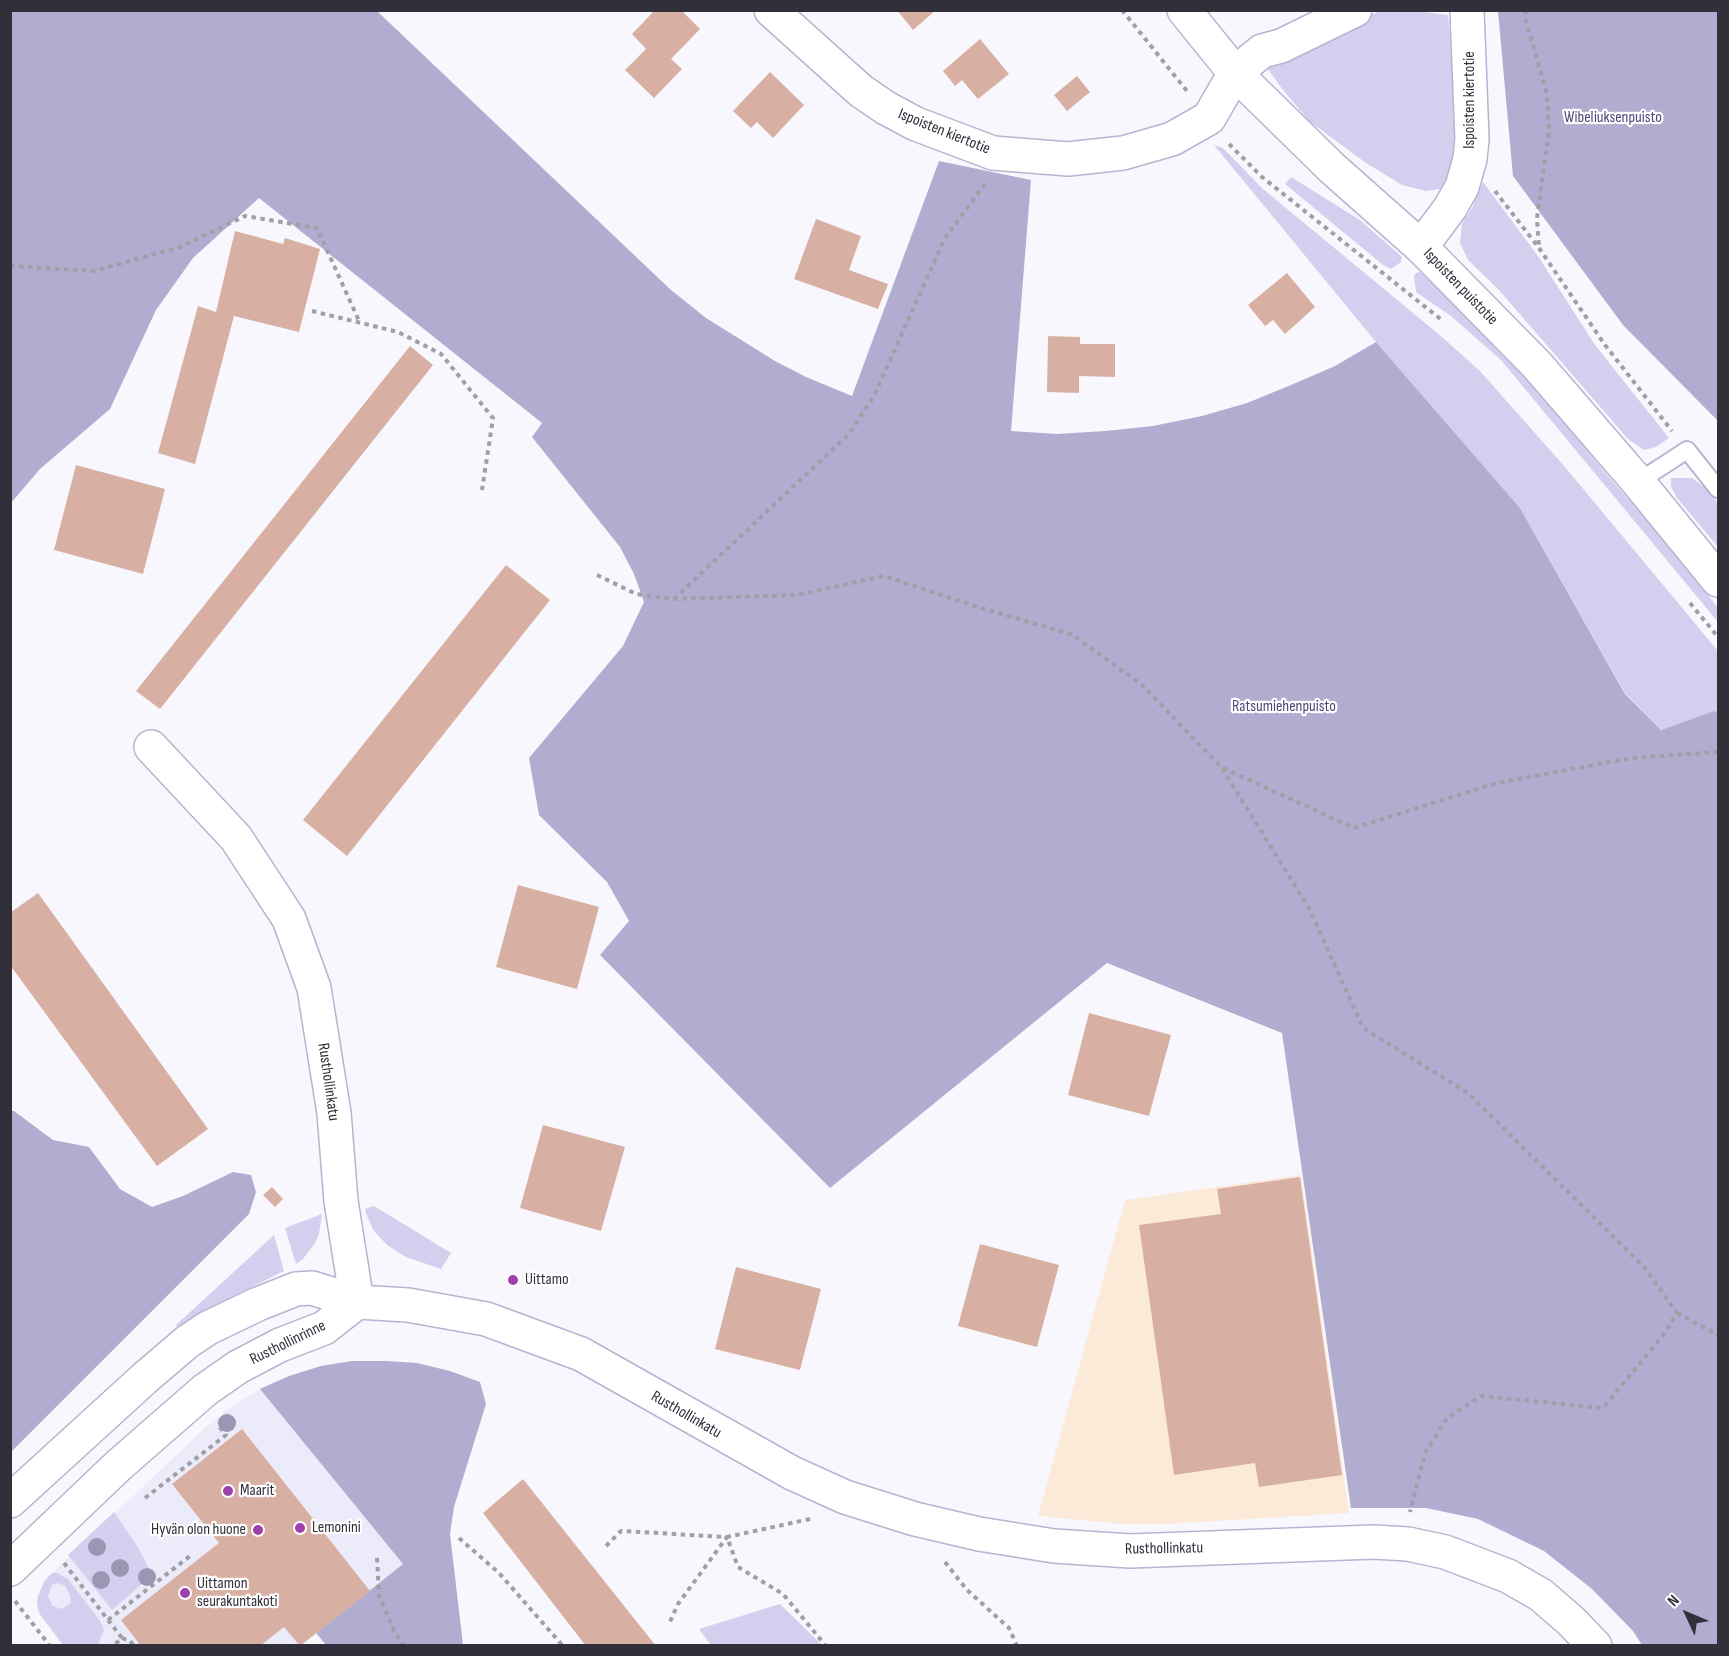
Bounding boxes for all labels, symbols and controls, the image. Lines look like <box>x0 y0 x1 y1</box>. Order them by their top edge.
street label: Ispoisten kiertotie <box>1460 51 1480 149</box>
street label: Ispoisten kiertotie <box>895 105 993 159</box>
park label: Wibeliuksenpuisto <box>1564 108 1662 128</box>
street label: Ispoisten puistotie <box>1419 245 1501 329</box>
park label: Ratsumiehenpuisto <box>1232 697 1336 717</box>
street label: Rusthollinkatu <box>313 1042 343 1122</box>
place label: Uittamo <box>525 1270 569 1290</box>
marker: Uittamo <box>506 1273 520 1287</box>
street label: Rusthollinrinne <box>247 1316 329 1370</box>
street label: Rusthollinkatu <box>647 1387 725 1443</box>
place label: Maarit <box>240 1481 274 1501</box>
marker: Maarit <box>221 1484 235 1498</box>
place label: Lemonini <box>312 1518 361 1538</box>
place label: Hyvän olon huone <box>151 1520 246 1540</box>
marker: Lemonini <box>293 1521 307 1535</box>
marker: Hyvän olon huone <box>251 1523 265 1537</box>
street label: Rusthollinkatu <box>1125 1539 1203 1559</box>
place label: Uittamon seurakuntakoti <box>197 1574 277 1612</box>
north arrow <box>1657 1584 1717 1644</box>
marker: Uittamon seurakuntakoti <box>178 1586 192 1600</box>
text: N <box>1664 1591 1683 1611</box>

